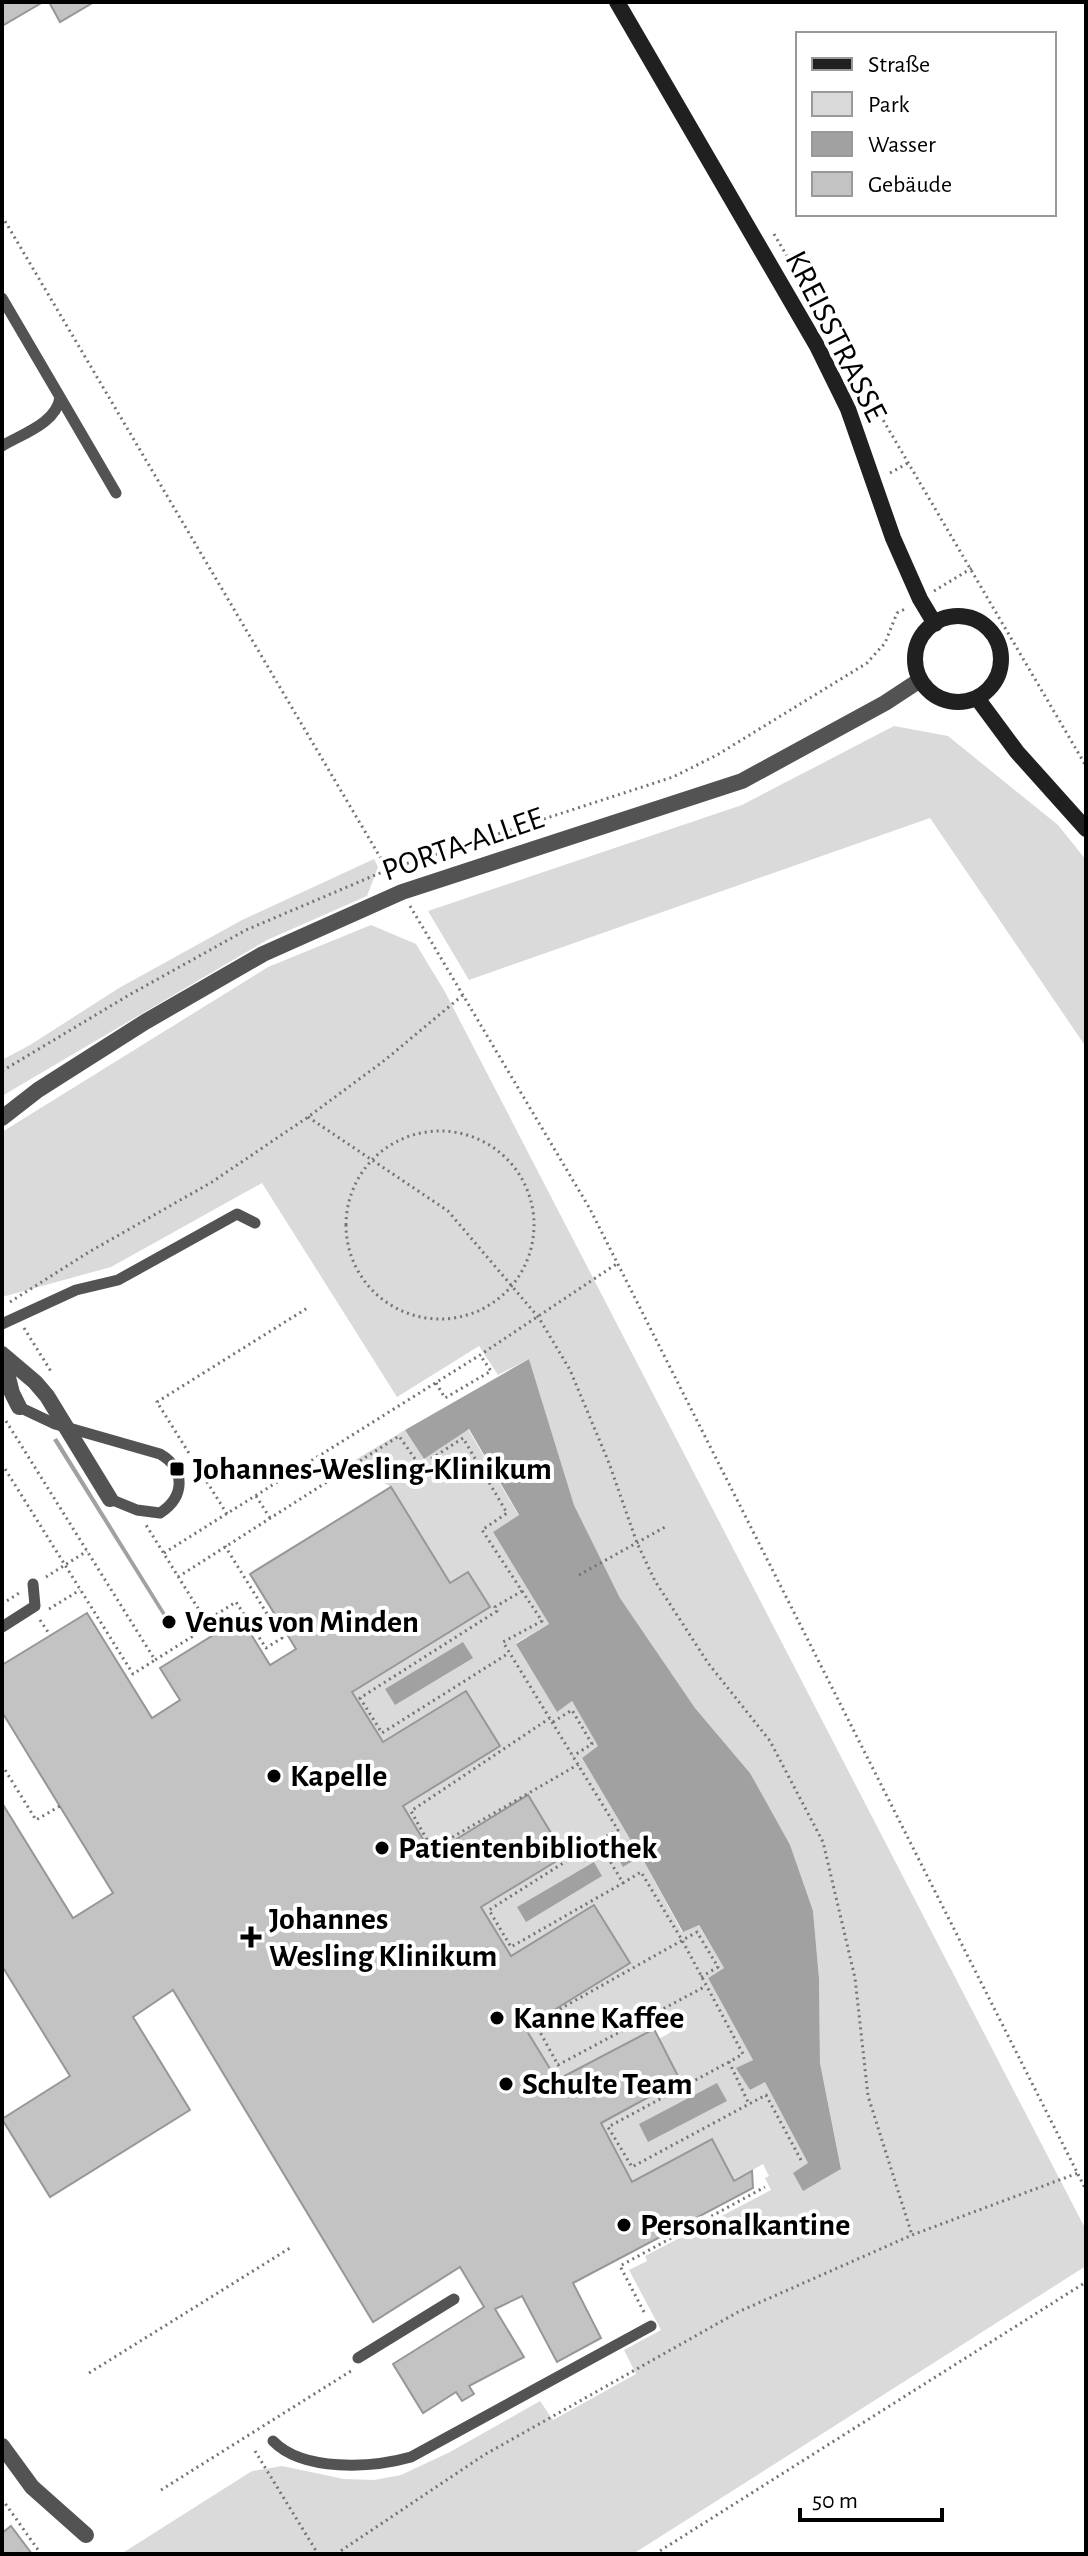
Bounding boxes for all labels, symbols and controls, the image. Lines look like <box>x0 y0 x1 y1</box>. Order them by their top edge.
legend <box>796 32 1056 216</box>
text: Straße <box>868 53 930 77</box>
text: Park <box>868 93 909 117</box>
text: Wasser <box>868 133 936 157</box>
text: Gebäude <box>868 173 952 197</box>
street label: KREISSTRASSE <box>779 246 893 426</box>
street label: PORTA-ALLEE <box>378 801 548 887</box>
place label: Johannes-Wesling-Klinikum <box>193 1453 552 1485</box>
marker: Johannes-Wesling-Klinikum <box>168 1460 186 1478</box>
place label: Venus von Minden <box>185 1606 419 1638</box>
marker: Venus von Minden <box>160 1613 178 1631</box>
place label: Kapelle <box>290 1760 387 1792</box>
marker: Kapelle <box>265 1767 283 1785</box>
place label: Patientenbibliothek <box>398 1832 657 1864</box>
marker: Patientenbibliothek <box>373 1839 391 1857</box>
place label: Johannes Wesling Klinikum <box>269 1903 497 1972</box>
marker: Johannes Wesling Klinikum <box>240 1926 262 1948</box>
place label: Kanne Kaffee <box>513 2002 684 2034</box>
marker: Kanne Kaffee <box>488 2009 506 2027</box>
place label: Schulte Team <box>522 2068 693 2100</box>
marker: Schulte Team <box>497 2075 515 2093</box>
place label: Personalkantine <box>640 2209 850 2241</box>
marker: Personalkantine <box>615 2216 633 2234</box>
scale bar <box>800 2472 942 2522</box>
text: 50 m <box>812 2489 858 2513</box>

